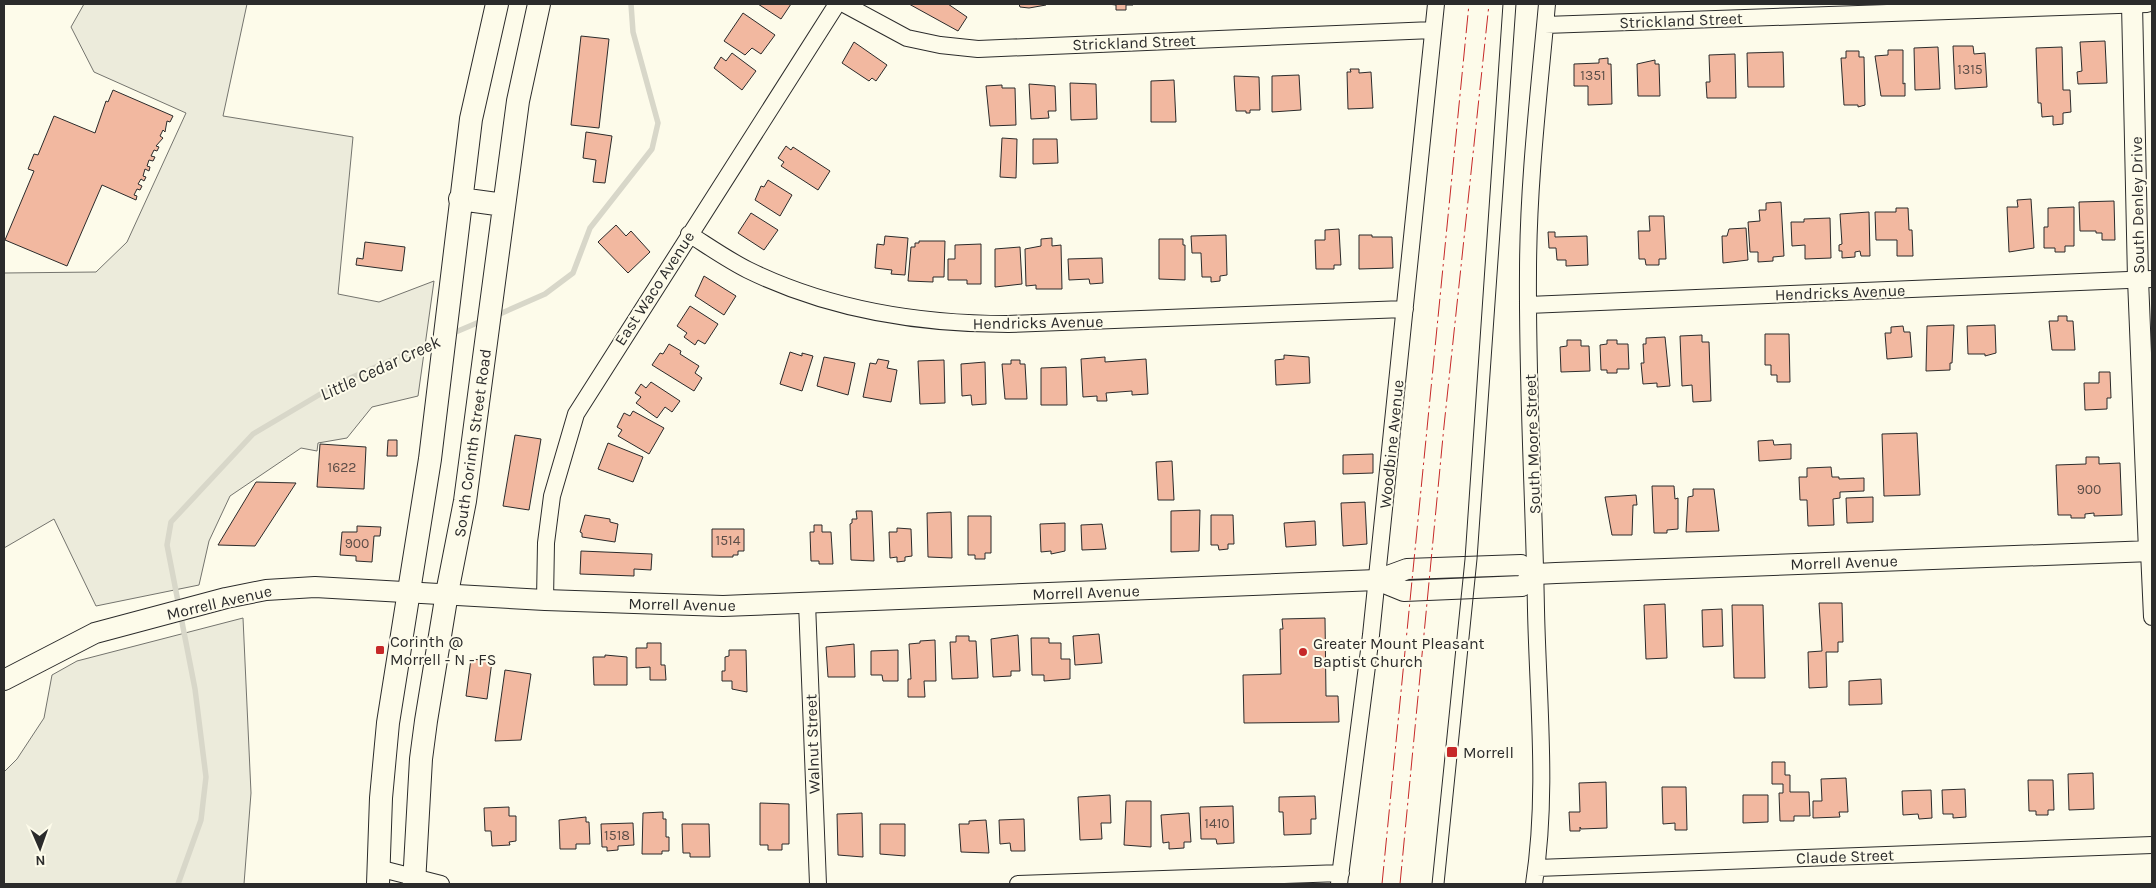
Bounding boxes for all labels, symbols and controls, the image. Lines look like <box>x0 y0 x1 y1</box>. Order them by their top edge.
street label: Strickland Street <box>1619 9 1743 32</box>
street label: Strickland Street <box>1072 31 1196 54</box>
house number: 1315 <box>1957 61 1983 78</box>
house number: 1351 <box>1580 67 1606 84</box>
street label: South Denley Drive <box>2127 136 2148 274</box>
street label: East Waco Avenue <box>610 228 698 349</box>
street label: Hendricks Avenue <box>1774 281 1906 304</box>
street label: Hendricks Avenue <box>972 312 1104 333</box>
water label: Little Cedar Creek <box>316 330 444 405</box>
street label: South Corinth Street Road <box>450 347 495 539</box>
street label: South Moore Street <box>1521 374 1544 514</box>
street label: Woodbine Avenue <box>1375 379 1408 509</box>
house number: 1622 <box>328 459 356 476</box>
house number: 900 <box>2077 481 2101 498</box>
house number: 1514 <box>716 532 741 549</box>
house number: 900 <box>345 535 369 552</box>
street label: Morrell Avenue <box>1790 551 1898 574</box>
street label: Morrell Avenue <box>165 581 274 624</box>
street label: Morrell Avenue <box>1032 581 1140 604</box>
street label: Morrell Avenue <box>628 594 736 615</box>
place label: Corinth @ Morrell - N - FS <box>390 632 496 669</box>
place label: Greater Mount Pleasant Baptist Church <box>1313 634 1485 671</box>
marker: Corinth @ Morrell - N - FS <box>374 644 386 656</box>
marker: Greater Mount Pleasant Baptist Church <box>1297 646 1309 658</box>
street label: Walnut Street <box>801 694 824 794</box>
place label: Morrell <box>1463 743 1514 762</box>
marker: Morrell <box>1445 745 1459 759</box>
house number: 1410 <box>1204 815 1230 832</box>
north arrow <box>15 823 65 873</box>
house number: 1518 <box>604 827 630 844</box>
street label: Claude Street <box>1796 845 1894 868</box>
text: N <box>35 852 46 869</box>

